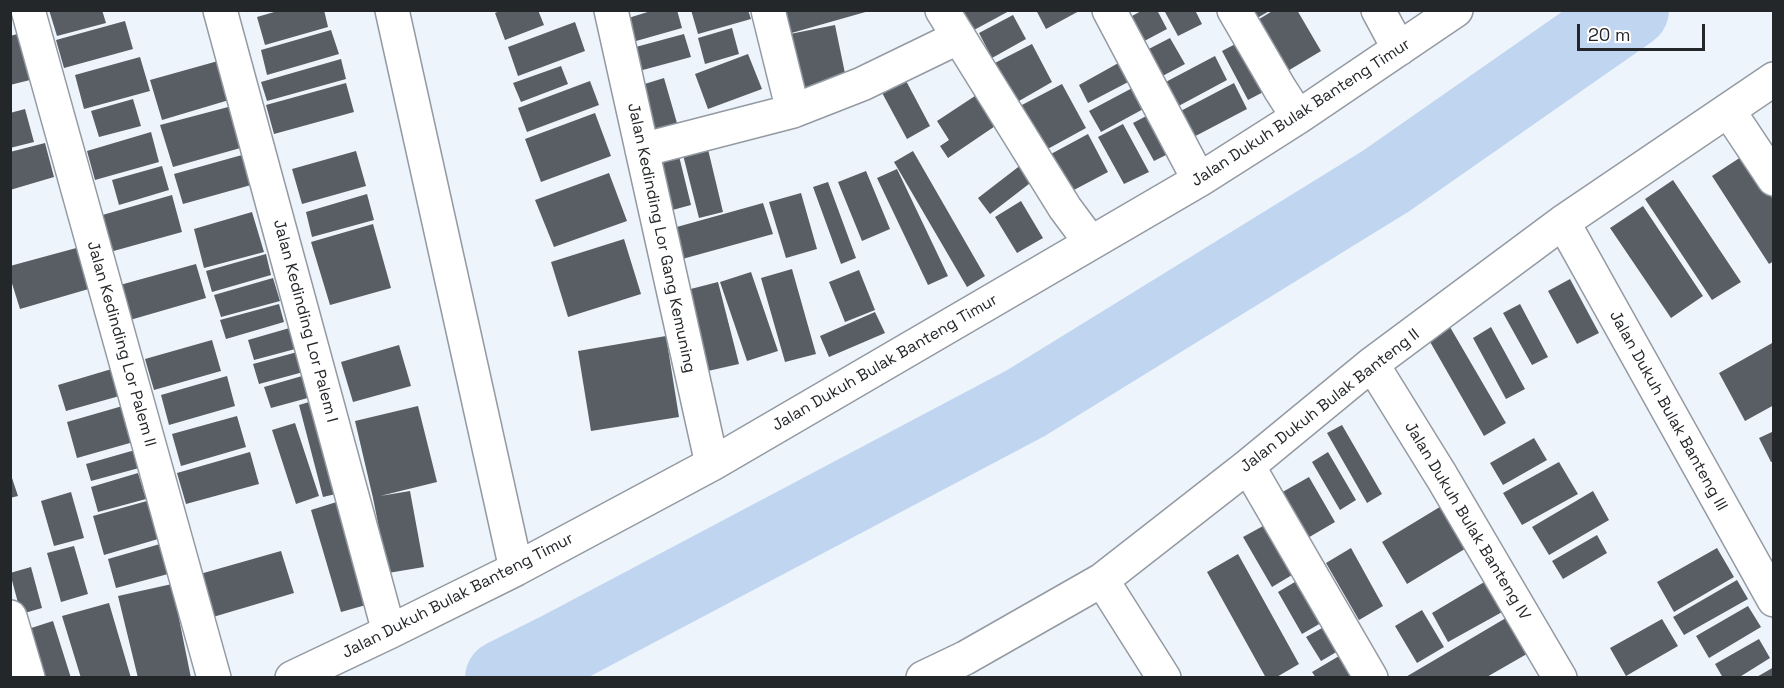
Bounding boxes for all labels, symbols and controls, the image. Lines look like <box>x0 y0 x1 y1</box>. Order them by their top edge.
scale bar <box>1580 12 1708 50</box>
text: 20 m <box>1588 23 1631 46</box>
street label: Jalan Dukuh Bulak Banteng Timur <box>1188 35 1414 191</box>
street label: Jalan Kedinding Lor Gang Kemuning <box>623 101 699 375</box>
street label: Jalan Kedinding Lor Palem I <box>269 217 341 425</box>
street label: Jalan Kedinding Lor Palem II <box>82 239 160 449</box>
street label: Jalan Dukuh Bulak Banteng Timur <box>769 290 1001 436</box>
street label: Jalan Dukuh Bulak Banteng III <box>1605 307 1731 515</box>
street label: Jalan Dukuh Bulak Banteng II <box>1237 325 1423 477</box>
street label: Jalan Dukuh Bulak Banteng IV <box>1400 418 1534 624</box>
street label: Jalan Dukuh Bulak Banteng Timur <box>339 529 577 663</box>

